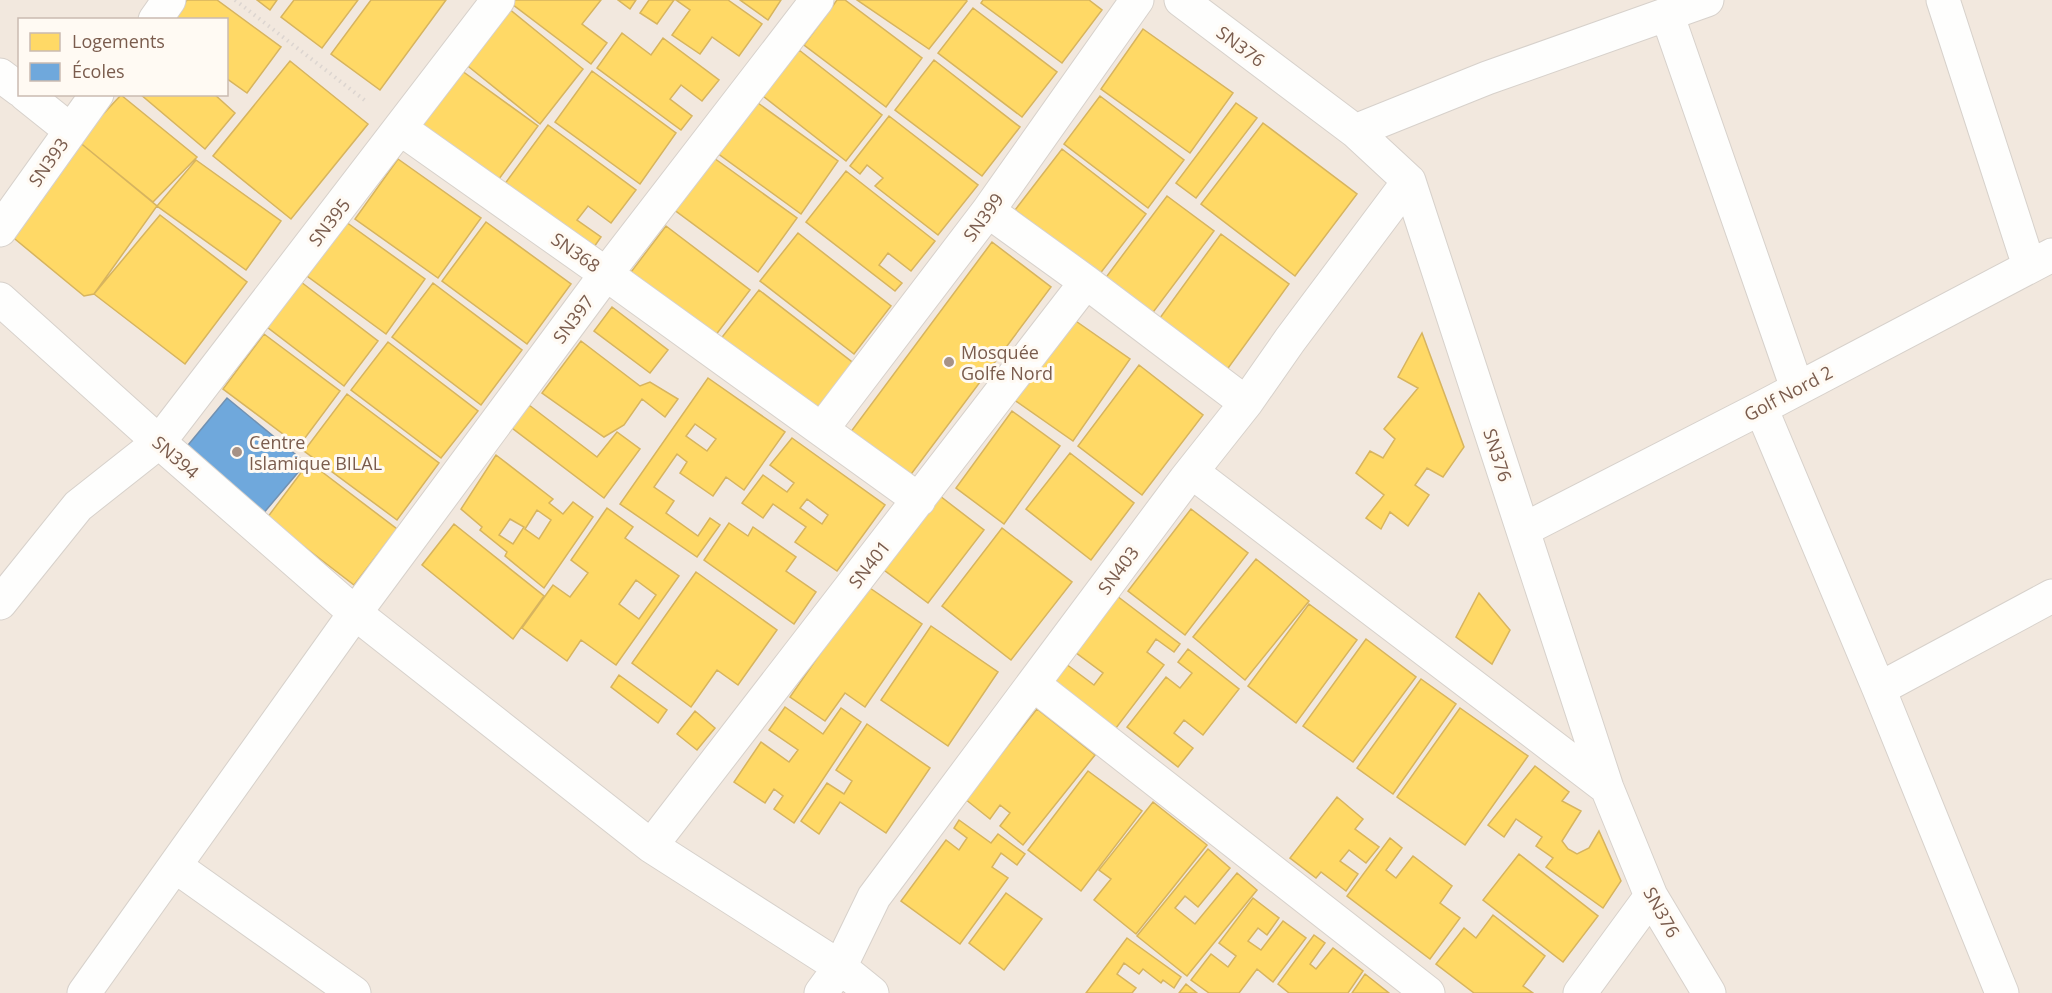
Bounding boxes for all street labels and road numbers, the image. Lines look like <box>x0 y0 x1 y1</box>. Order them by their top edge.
street label: SN376 <box>1212 20 1270 72</box>
street label: SN393 <box>23 133 73 191</box>
street label: SN399 <box>957 188 1009 246</box>
street label: SN395 <box>303 193 355 251</box>
street label: SN368 <box>547 227 605 277</box>
street label: SN397 <box>547 290 599 348</box>
street label: Golf Nord 2 <box>1740 360 1836 426</box>
street label: SN376 <box>1478 425 1518 485</box>
street label: SN394 <box>148 430 204 484</box>
street label: SN401 <box>843 535 895 593</box>
street label: SN403 <box>1092 541 1144 599</box>
street label: SN376 <box>1638 882 1686 942</box>

